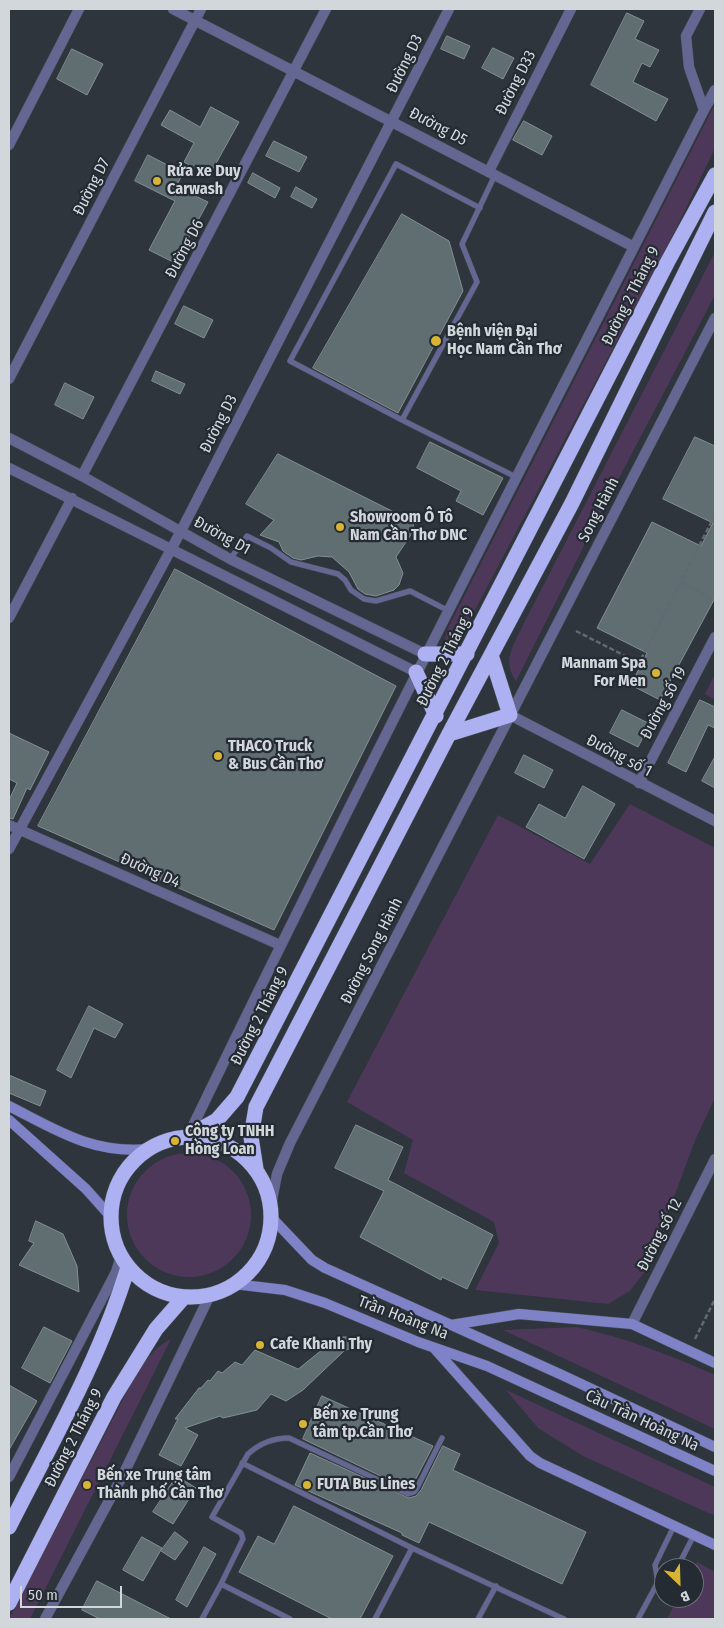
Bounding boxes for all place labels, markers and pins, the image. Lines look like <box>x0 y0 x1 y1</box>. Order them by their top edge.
place label: Rửa xe Duy Carwash <box>167 162 241 200</box>
marker: Rửa xe Duy Carwash <box>151 175 163 187</box>
place label: Bệnh viện Đại Học Nam Cần Thơ <box>447 322 562 360</box>
marker: Bệnh viện Đại Học Nam Cần Thơ <box>429 334 443 348</box>
place label: Showroom Ô Tô Nam Cần Thơ DNC <box>350 508 467 546</box>
marker: Showroom Ô Tô Nam Cần Thơ DNC <box>334 521 346 533</box>
place label: Mannam Spa For Men <box>561 654 646 692</box>
marker: Mannam Spa For Men <box>650 667 662 679</box>
place label: THACO Truck & Bus Cần Thơ <box>228 737 323 775</box>
marker: THACO Truck & Bus Cần Thơ <box>212 750 224 762</box>
place label: Công ty TNHH Hồng Loan <box>185 1122 274 1160</box>
marker: Công ty TNHH Hồng Loan <box>169 1135 181 1147</box>
place label: Cafe Khanh Thy <box>270 1335 372 1355</box>
marker: Cafe Khanh Thy <box>254 1339 266 1351</box>
place label: Bến xe Trung tâm tp.Cần Thơ <box>313 1405 413 1443</box>
marker: Bến xe Trung tâm tp.Cần Thơ <box>297 1418 309 1430</box>
place label: Bến xe Trung tâm Thành phố Cần Thơ <box>97 1466 224 1504</box>
place label: FUTA Bus Lines <box>317 1475 415 1495</box>
marker: Bến xe Trung tâm Thành phố Cần Thơ <box>81 1479 93 1491</box>
marker: FUTA Bus Lines <box>301 1479 313 1491</box>

